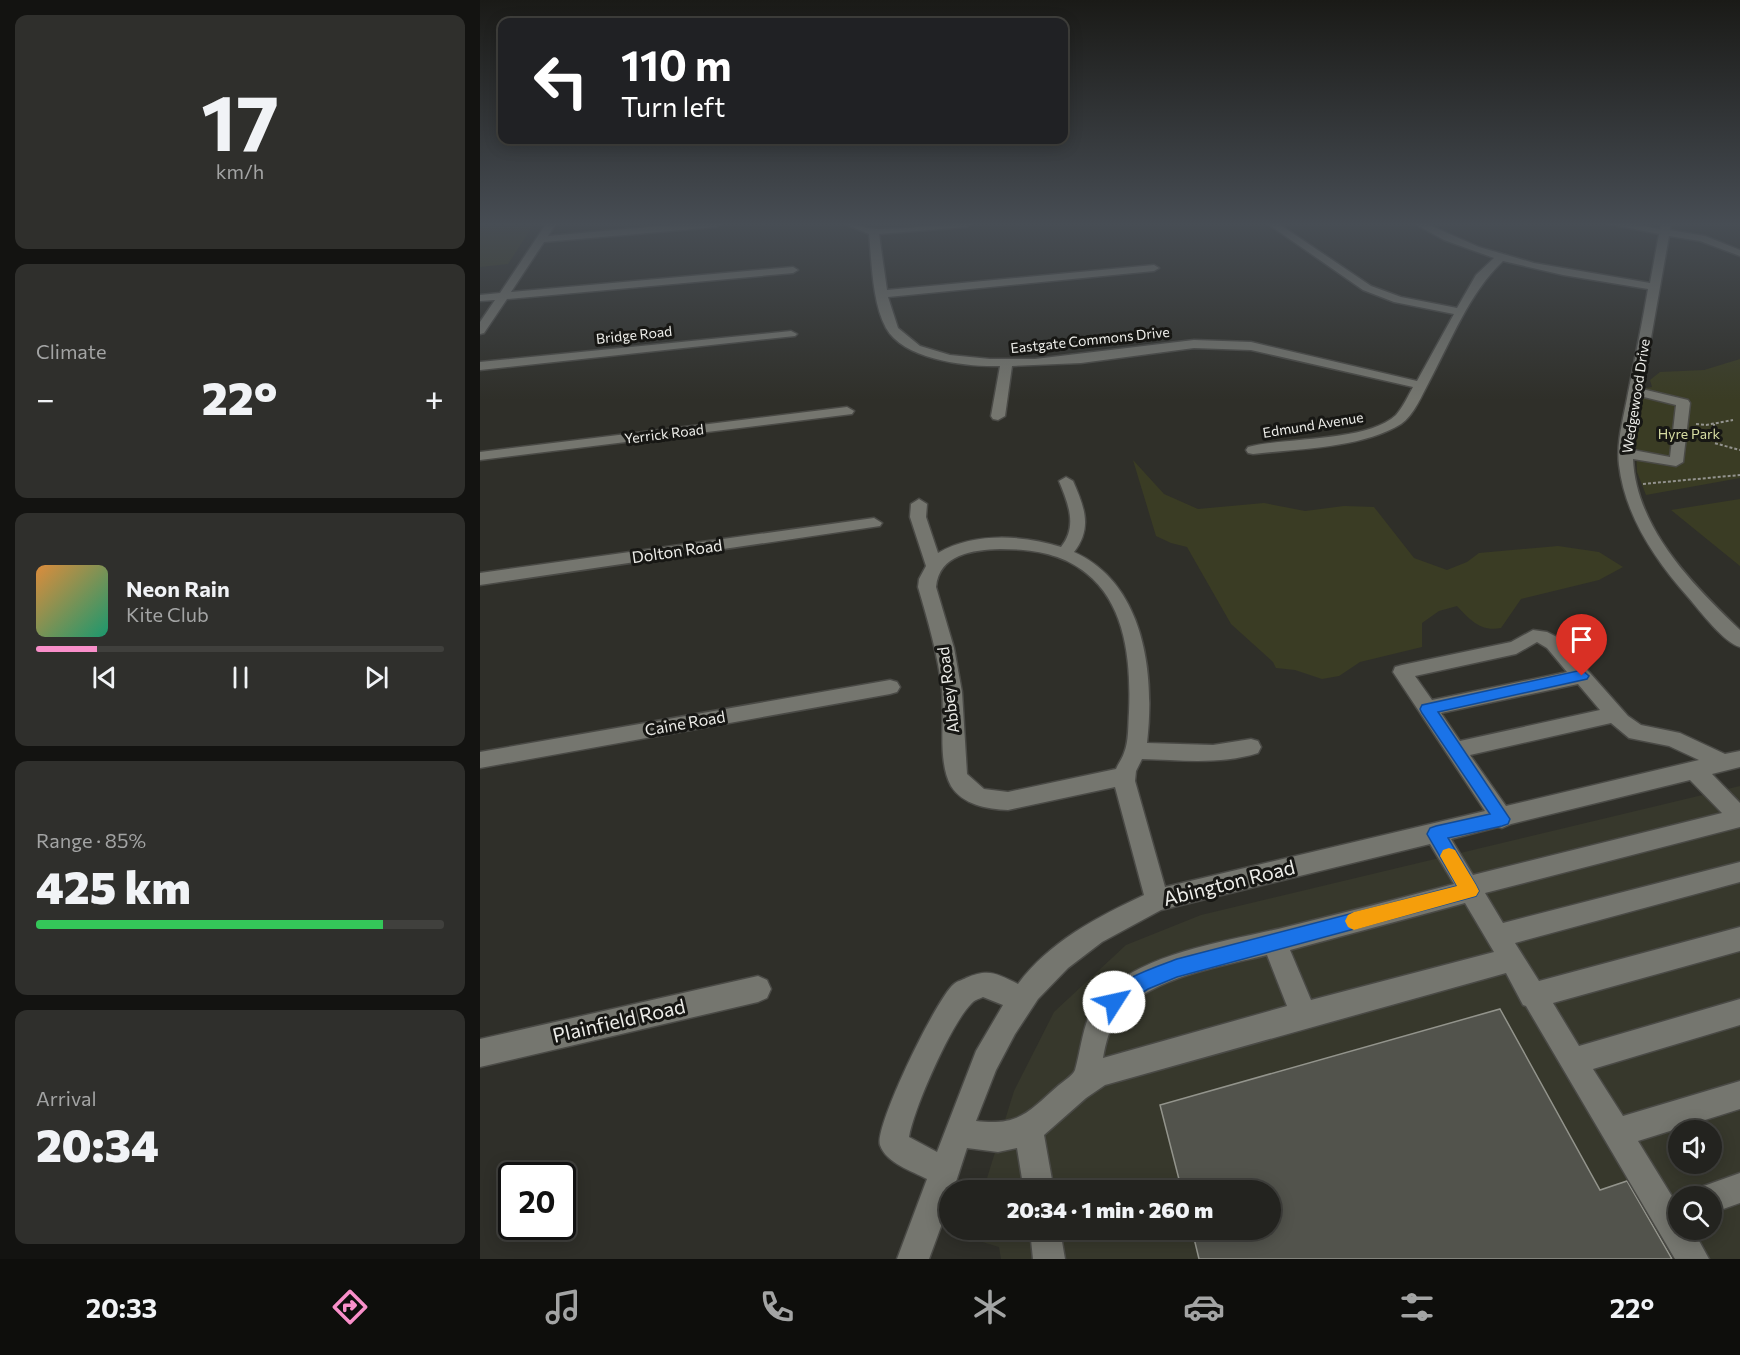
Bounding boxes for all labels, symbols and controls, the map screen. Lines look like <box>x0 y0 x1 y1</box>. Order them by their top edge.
text: 110 m <box>621 38 732 90</box>
icon: left <box>522 42 600 120</box>
text: 17 <box>201 72 279 167</box>
text: Turn left <box>621 90 725 123</box>
text: km/h <box>216 159 264 183</box>
street label: Bridge Road <box>595 322 673 347</box>
street label: Eastgate Commons Drive <box>1010 323 1170 356</box>
street label: Wedgewood Drive <box>1618 337 1653 454</box>
text: Climate <box>36 339 106 363</box>
text: 22° <box>202 369 278 424</box>
text: − <box>36 377 55 418</box>
text: + <box>425 377 444 418</box>
street label: Edmund Avenue <box>1261 408 1365 441</box>
street label: Yerrick Road <box>623 420 705 447</box>
park label: Hyre Park <box>1658 425 1721 442</box>
street label: Dolton Road <box>631 535 723 566</box>
text: Neon Rain <box>126 575 230 602</box>
text: Kite Club <box>126 602 209 626</box>
pin <box>1556 614 1607 676</box>
icon: arrive <box>1565 623 1598 656</box>
street label: Abbey Road <box>933 646 962 734</box>
icon: previous <box>88 661 121 694</box>
icon: pause <box>224 661 257 694</box>
icon: next <box>360 661 393 694</box>
street label: Caine Road <box>643 706 727 739</box>
text: Range · 85% <box>36 828 146 852</box>
street label: Abington Road <box>1160 854 1297 910</box>
text: 425 km <box>36 858 191 913</box>
position arrow <box>1082 970 1146 1034</box>
street label: Plainfield Road <box>550 993 687 1047</box>
text: Arrival <box>36 1086 97 1110</box>
text: 20:34 <box>36 1116 159 1171</box>
map controls <box>1668 1120 1722 1240</box>
button: sound <box>1668 1120 1722 1174</box>
speed limit sign: 20 <box>498 1162 576 1240</box>
button: search <box>1668 1186 1722 1240</box>
text: 20:34 · 1 min · 260 m <box>1007 1196 1213 1223</box>
icon: directions <box>329 1286 371 1328</box>
icon: music <box>542 1286 584 1328</box>
icon: phone <box>756 1286 798 1328</box>
icon: climate <box>969 1286 1011 1328</box>
icon: car <box>1183 1286 1225 1328</box>
icon: filters <box>1396 1286 1438 1328</box>
text: 20:33 <box>86 1291 157 1324</box>
text: 22° <box>1610 1291 1654 1324</box>

